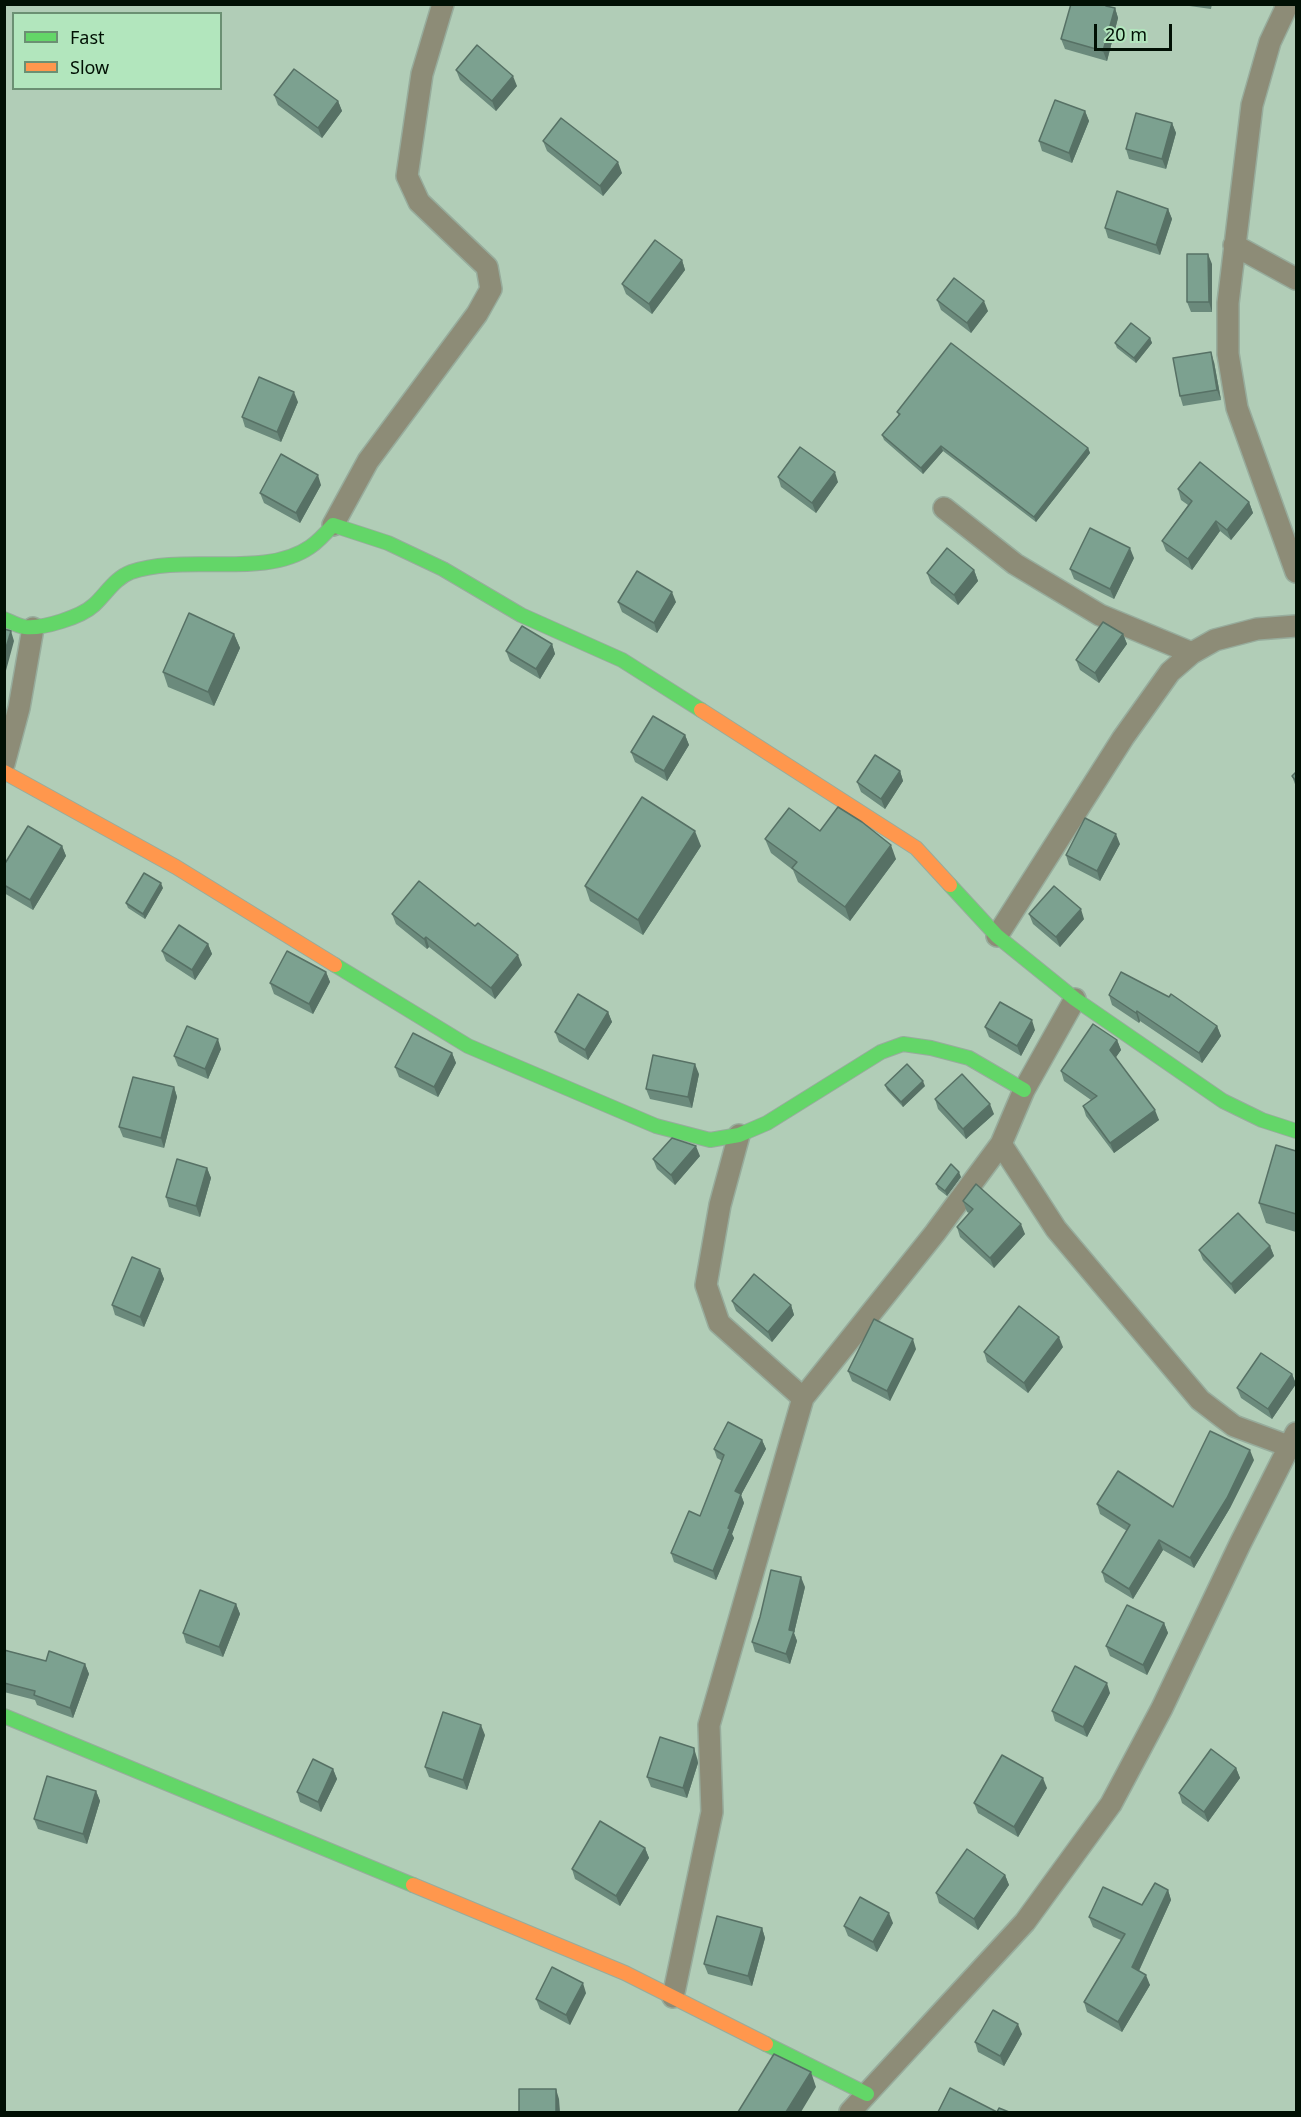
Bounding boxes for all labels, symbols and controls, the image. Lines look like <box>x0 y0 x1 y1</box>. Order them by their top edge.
legend <box>12 12 222 90</box>
scale bar <box>1097 12 1175 50</box>
text: 20 m <box>1105 22 1147 46</box>
text: Fast <box>70 25 105 49</box>
text: Slow <box>70 55 109 79</box>

